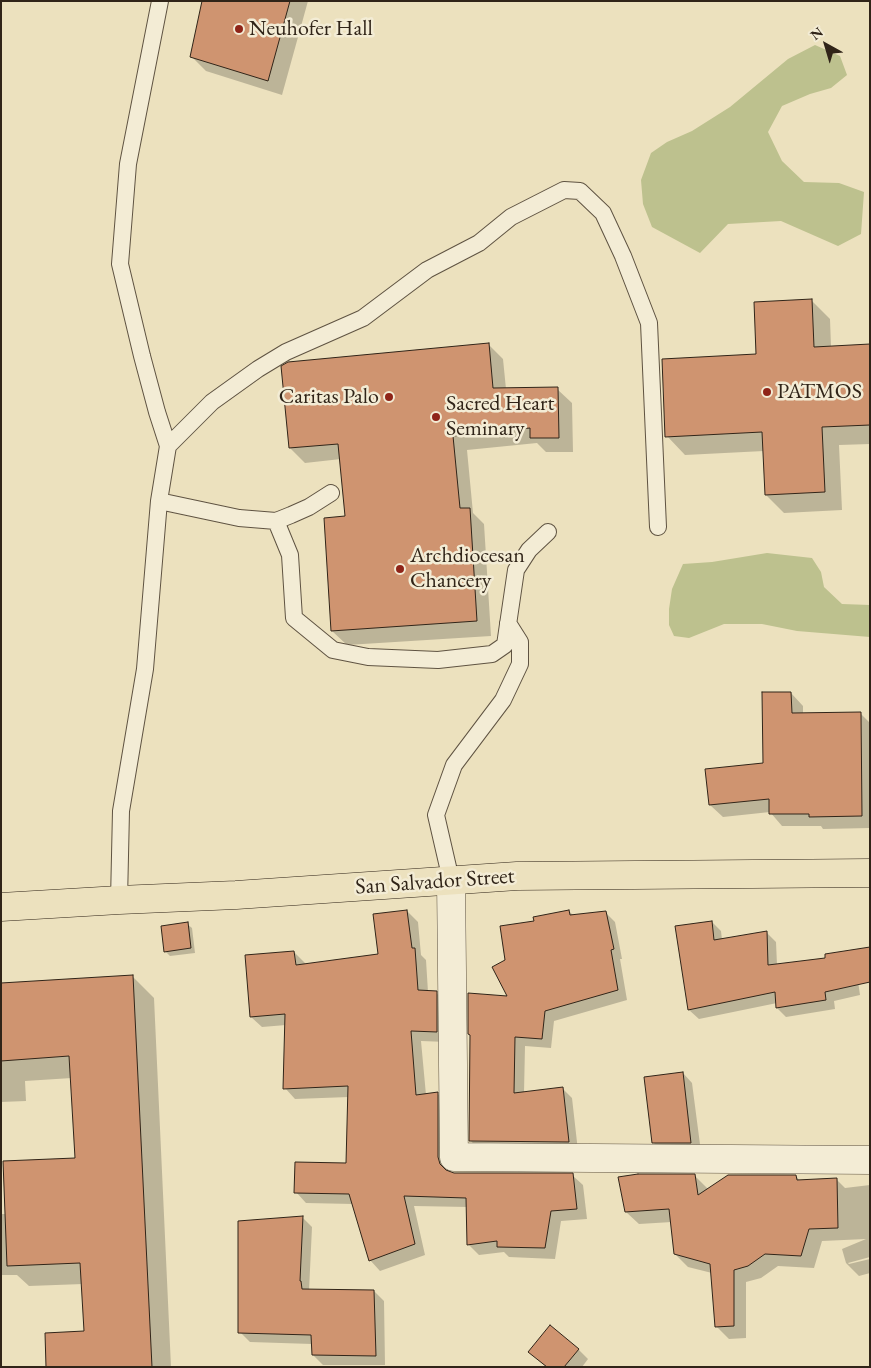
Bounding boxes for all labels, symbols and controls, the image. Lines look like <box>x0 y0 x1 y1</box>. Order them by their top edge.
place label: Neuhofer Hall <box>249 16 373 42</box>
north arrow <box>801 20 851 70</box>
marker: Neuhofer Hall <box>233 23 245 35</box>
text: N <box>806 23 827 44</box>
place label: PATMOS <box>777 379 862 405</box>
place label: Caritas Palo <box>279 384 379 410</box>
marker: PATMOS <box>761 386 773 398</box>
marker: Caritas Palo <box>383 391 395 403</box>
place label: Sacred Heart Seminary <box>446 391 554 442</box>
marker: Sacred Heart Seminary <box>430 411 442 423</box>
place label: Archdiocesan Chancery <box>410 543 525 594</box>
marker: Archdiocesan Chancery <box>394 563 406 575</box>
street label: San Salvador Street <box>355 863 515 901</box>

